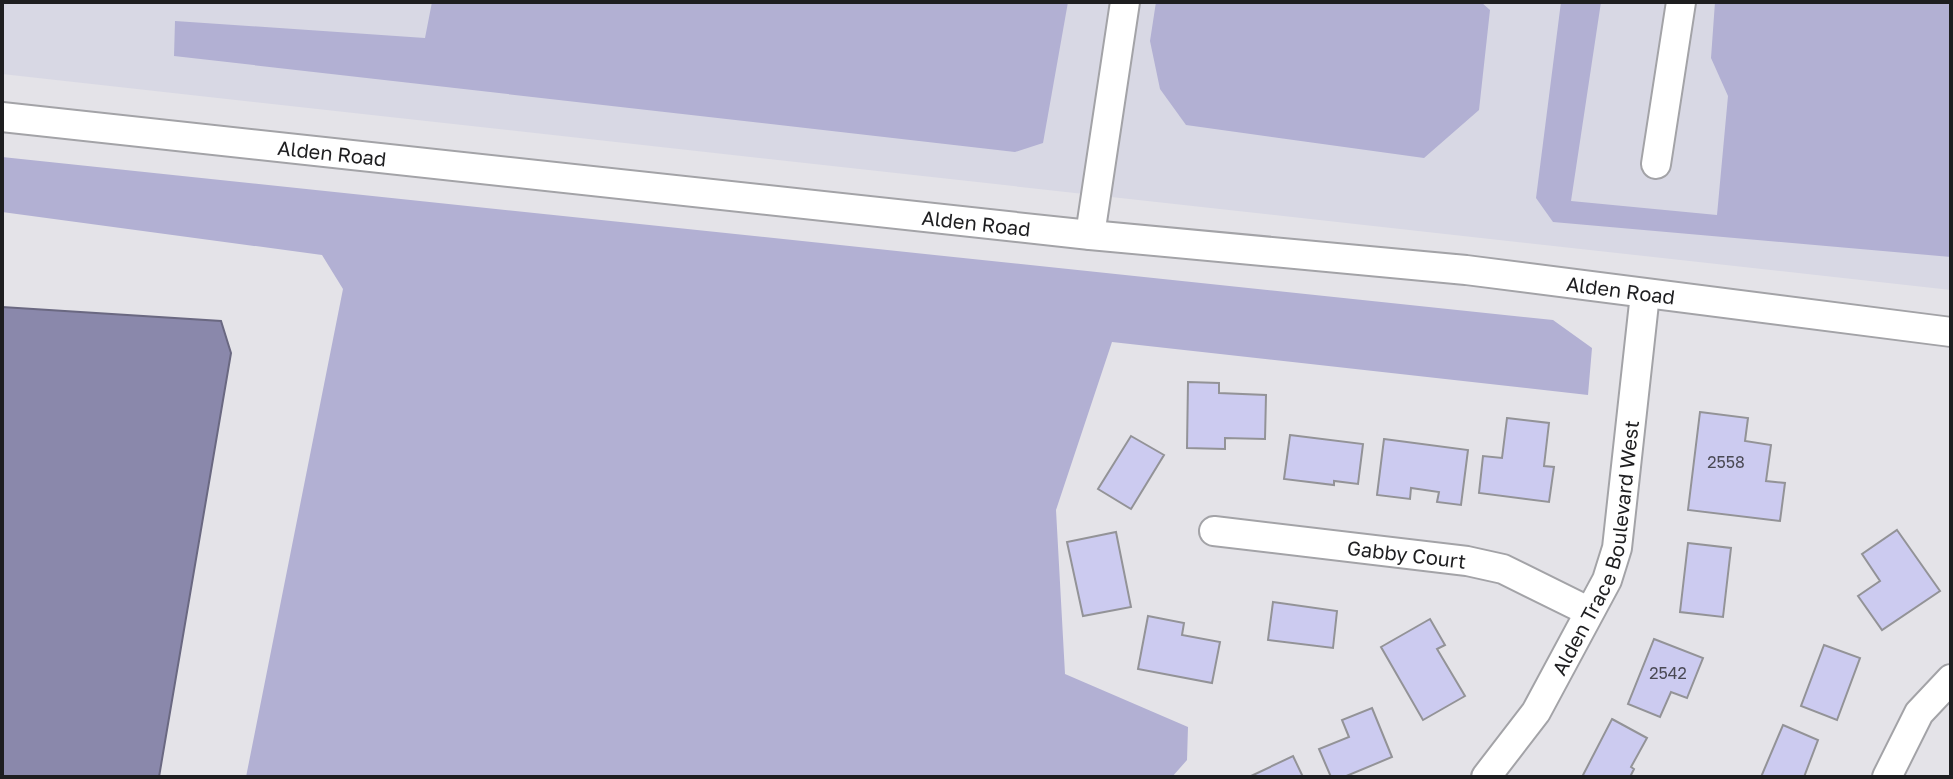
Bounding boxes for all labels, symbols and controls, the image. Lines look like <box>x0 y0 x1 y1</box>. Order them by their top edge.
street label: Alden Road <box>276 135 388 171</box>
street label: Alden Road <box>921 205 1032 240</box>
street label: Alden Road <box>1565 271 1677 309</box>
street label: Alden Trace Boulevard West <box>1546 419 1643 679</box>
house number: 2558 <box>1707 452 1745 472</box>
street label: Gabby Court <box>1346 535 1468 573</box>
house number: 2542 <box>1649 663 1687 683</box>

